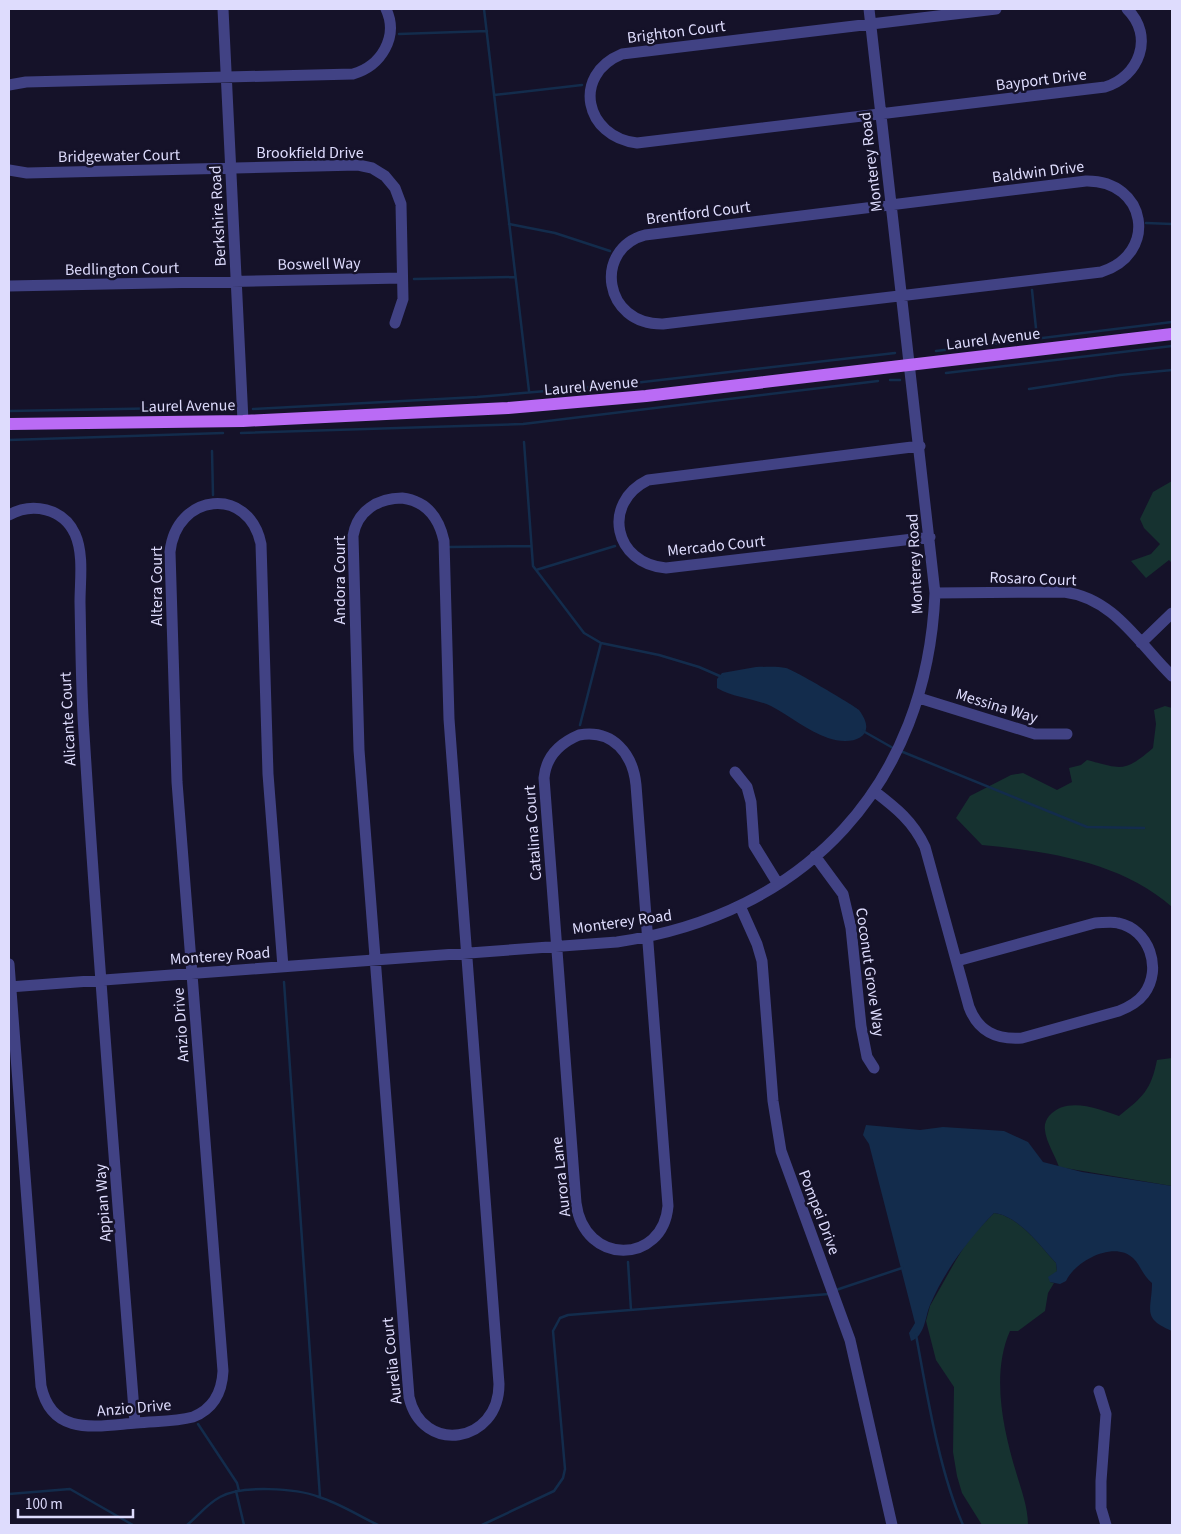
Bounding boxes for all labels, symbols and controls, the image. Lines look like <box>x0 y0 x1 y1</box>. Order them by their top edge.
street label: Brighton Court <box>626 15 727 49</box>
street label: Bayport Drive <box>994 64 1088 96</box>
street label: Monterey Road <box>854 111 888 213</box>
street label: Brookfield Drive <box>256 142 364 164</box>
street label: Bridgewater Court <box>58 144 181 168</box>
street label: Baldwin Drive <box>991 155 1085 189</box>
street label: Berkshire Road <box>204 165 232 267</box>
street label: Brentford Court <box>645 196 752 230</box>
street label: Boswell Way <box>277 252 361 276</box>
street label: Bedlington Court <box>65 257 180 281</box>
street label: Laurel Avenue <box>945 322 1041 356</box>
street label: Laurel Avenue <box>543 371 639 401</box>
street label: Laurel Avenue <box>141 394 235 418</box>
street label: Monterey Road <box>901 513 929 615</box>
street label: Mercado Court <box>666 530 767 562</box>
street label: Andora Court <box>329 535 351 624</box>
street label: Altera Court <box>146 546 168 626</box>
street label: Rosaro Court <box>989 566 1077 592</box>
street label: Alicante Court <box>55 671 81 767</box>
street label: Messina Way <box>953 683 1041 729</box>
street label: Catalina Court <box>519 784 547 881</box>
street label: Monterey Road <box>571 904 673 940</box>
street label: Coconut Grove Way <box>850 906 890 1038</box>
street label: Monterey Road <box>169 942 271 970</box>
street label: Anzio Drive <box>167 987 195 1063</box>
street label: Aurora Lane <box>546 1136 576 1218</box>
street label: Appian Way <box>89 1163 117 1243</box>
street label: Pompei Drive <box>793 1167 845 1258</box>
street label: Aurelia Court <box>376 1316 408 1405</box>
street label: Anzio Drive <box>96 1394 172 1422</box>
scale bar <box>18 1486 132 1518</box>
text: 100 m <box>25 1494 63 1515</box>

